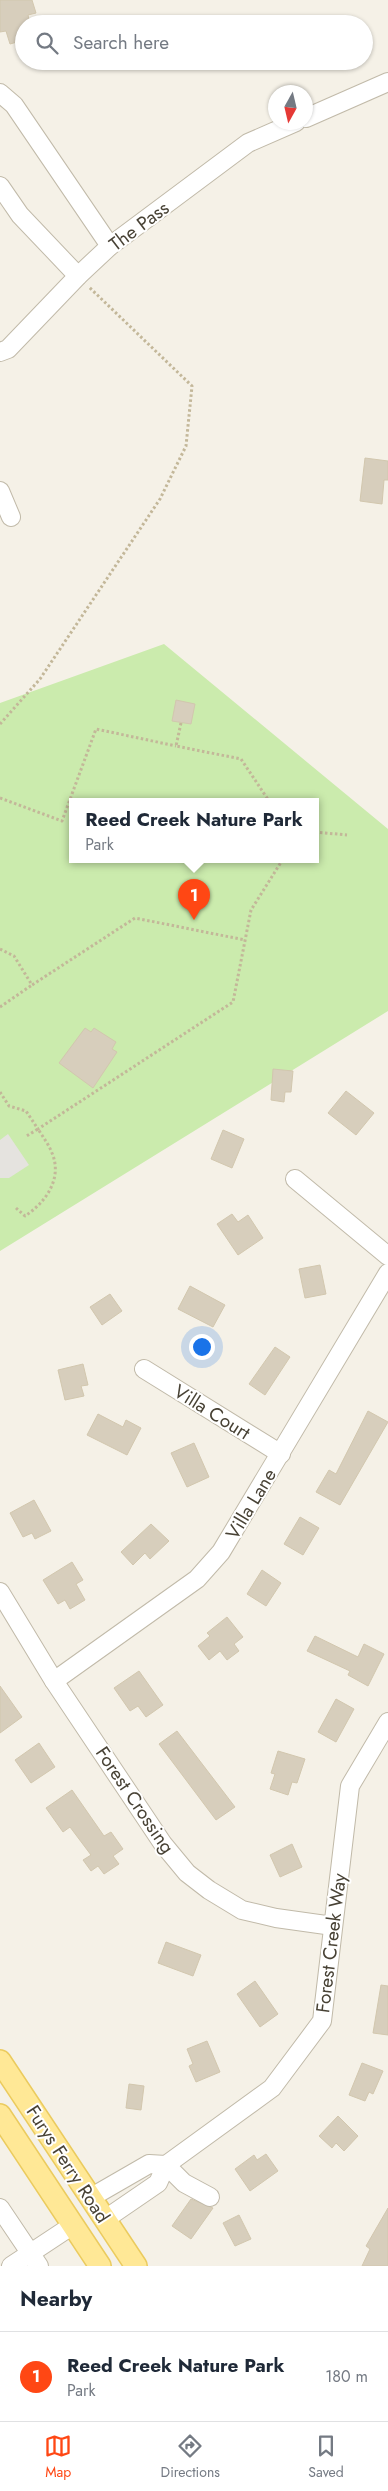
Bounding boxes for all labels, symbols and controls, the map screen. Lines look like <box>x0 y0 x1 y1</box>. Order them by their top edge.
search box <box>15 15 373 70</box>
icon: search <box>33 29 61 57</box>
text: Search here <box>73 29 169 56</box>
north arrow <box>268 85 313 130</box>
street label: The Pass <box>103 194 175 257</box>
popup <box>69 798 319 863</box>
text: Reed Creek Nature Park <box>85 806 303 833</box>
text: Park <box>85 833 114 856</box>
pin: 1 <box>178 879 210 920</box>
your location <box>189 1334 215 1360</box>
street label: Villa Court <box>169 1378 256 1446</box>
street label: Villa Lane <box>219 1463 283 1545</box>
street label: Forest Crossing <box>89 1741 181 1859</box>
street label: Forest Creek Way <box>309 1871 353 2014</box>
street label: Furys Ferry Road <box>20 2100 116 2228</box>
text: Nearby <box>20 2284 92 2314</box>
text: Reed Creek Nature Park <box>67 2352 284 2379</box>
text: 1 <box>32 2365 40 2388</box>
text: 180 m <box>325 2365 368 2388</box>
text: Park <box>67 2379 96 2402</box>
tab: Map <box>44 2432 72 2482</box>
tab: Directions <box>161 2432 220 2482</box>
tab: Saved <box>308 2432 344 2482</box>

